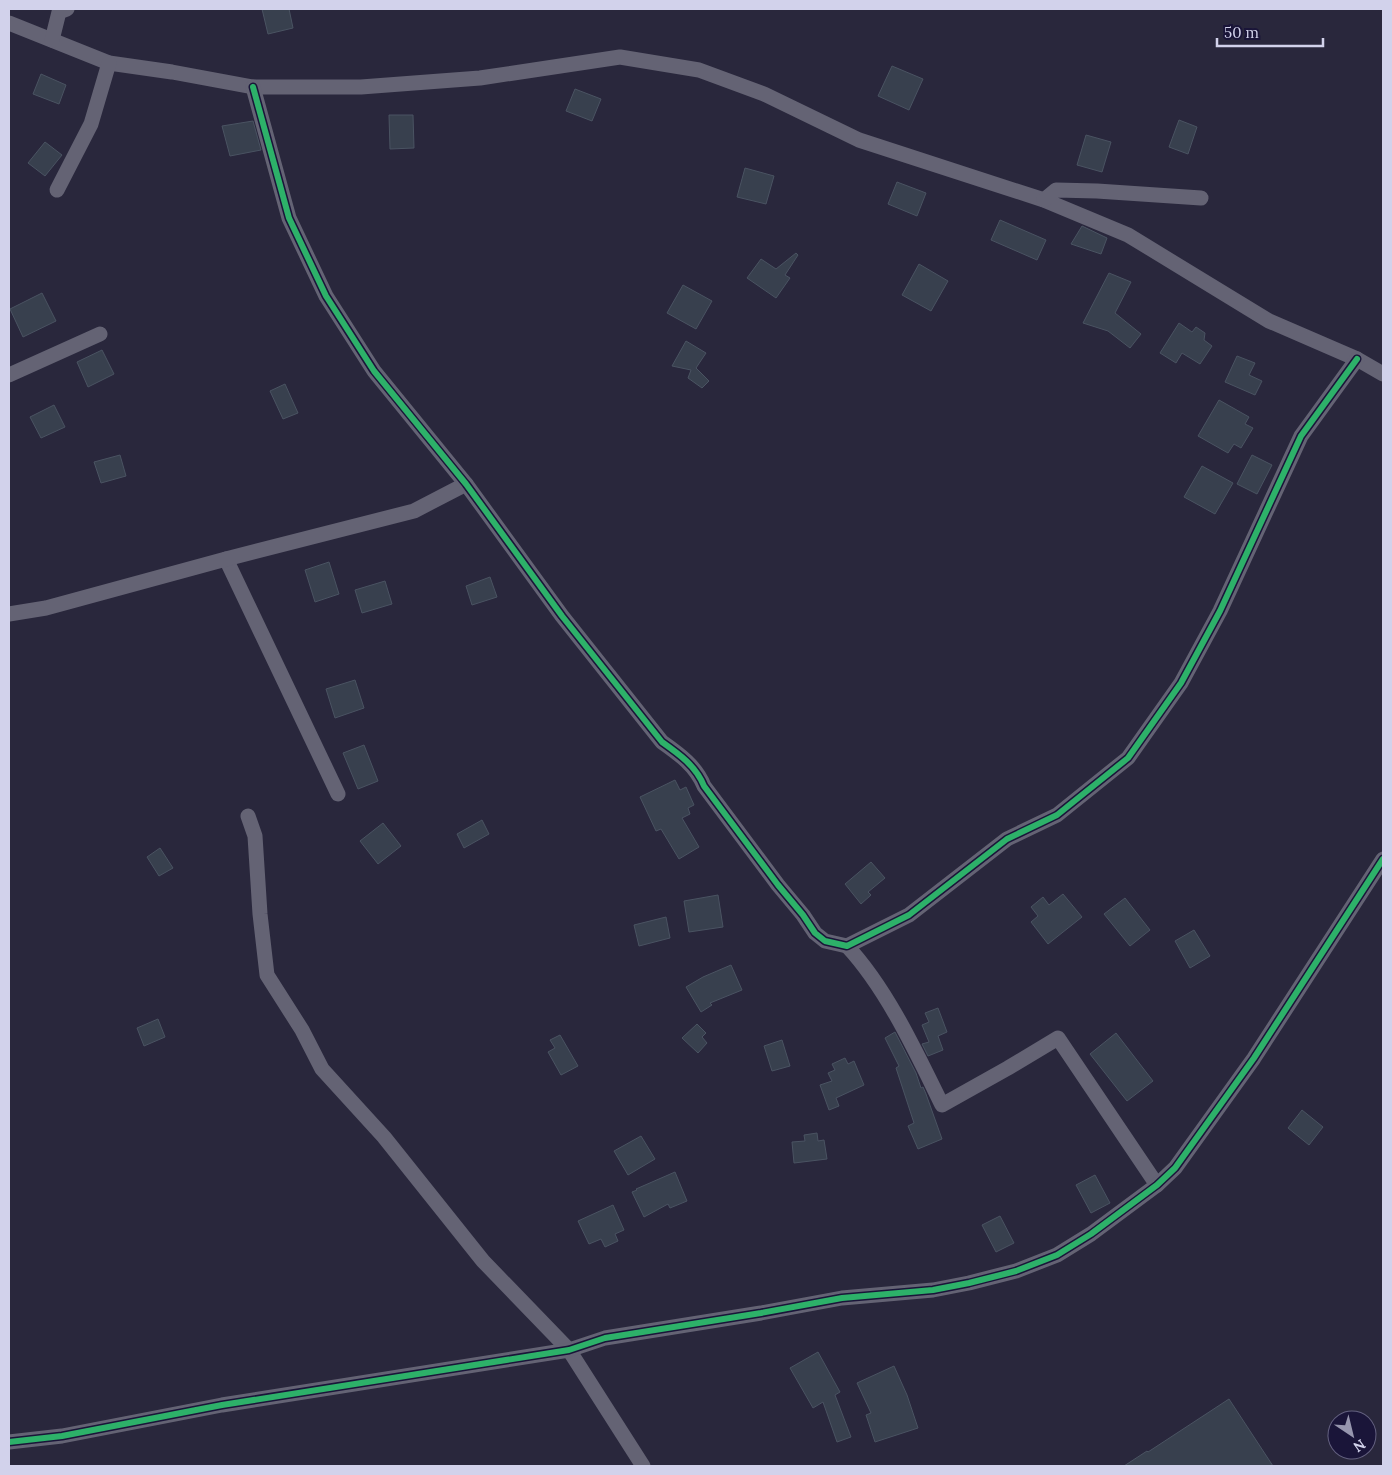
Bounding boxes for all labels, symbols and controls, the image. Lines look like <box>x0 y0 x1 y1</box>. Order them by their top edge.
scale bar <box>1217 15 1323 47</box>
text: 50 m <box>1224 23 1259 42</box>
north arrow <box>1327 1410 1377 1460</box>
text: N <box>1350 1435 1369 1456</box>

